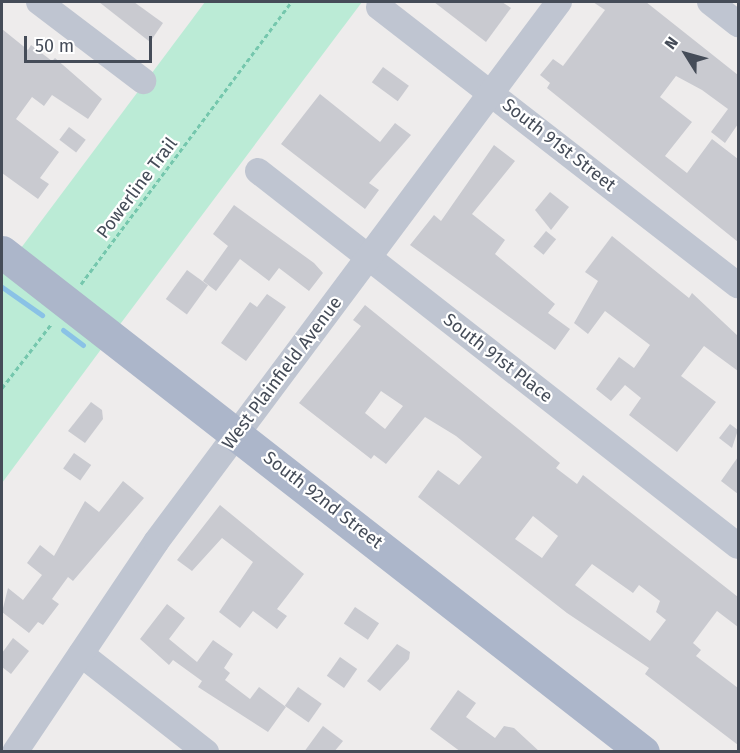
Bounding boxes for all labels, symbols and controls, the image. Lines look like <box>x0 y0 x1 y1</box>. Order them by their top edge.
scale bar <box>27 24 154 62</box>
north arrow <box>656 24 716 84</box>
text: N <box>660 33 682 53</box>
text: 50 m <box>35 35 74 57</box>
street label: South 91st Street <box>498 94 620 196</box>
street label: Powerline Trail <box>92 133 182 243</box>
street label: West Plainfield Avenue <box>218 292 346 454</box>
street label: South 91st Place <box>439 309 557 407</box>
street label: South 92nd Street <box>259 447 387 553</box>

